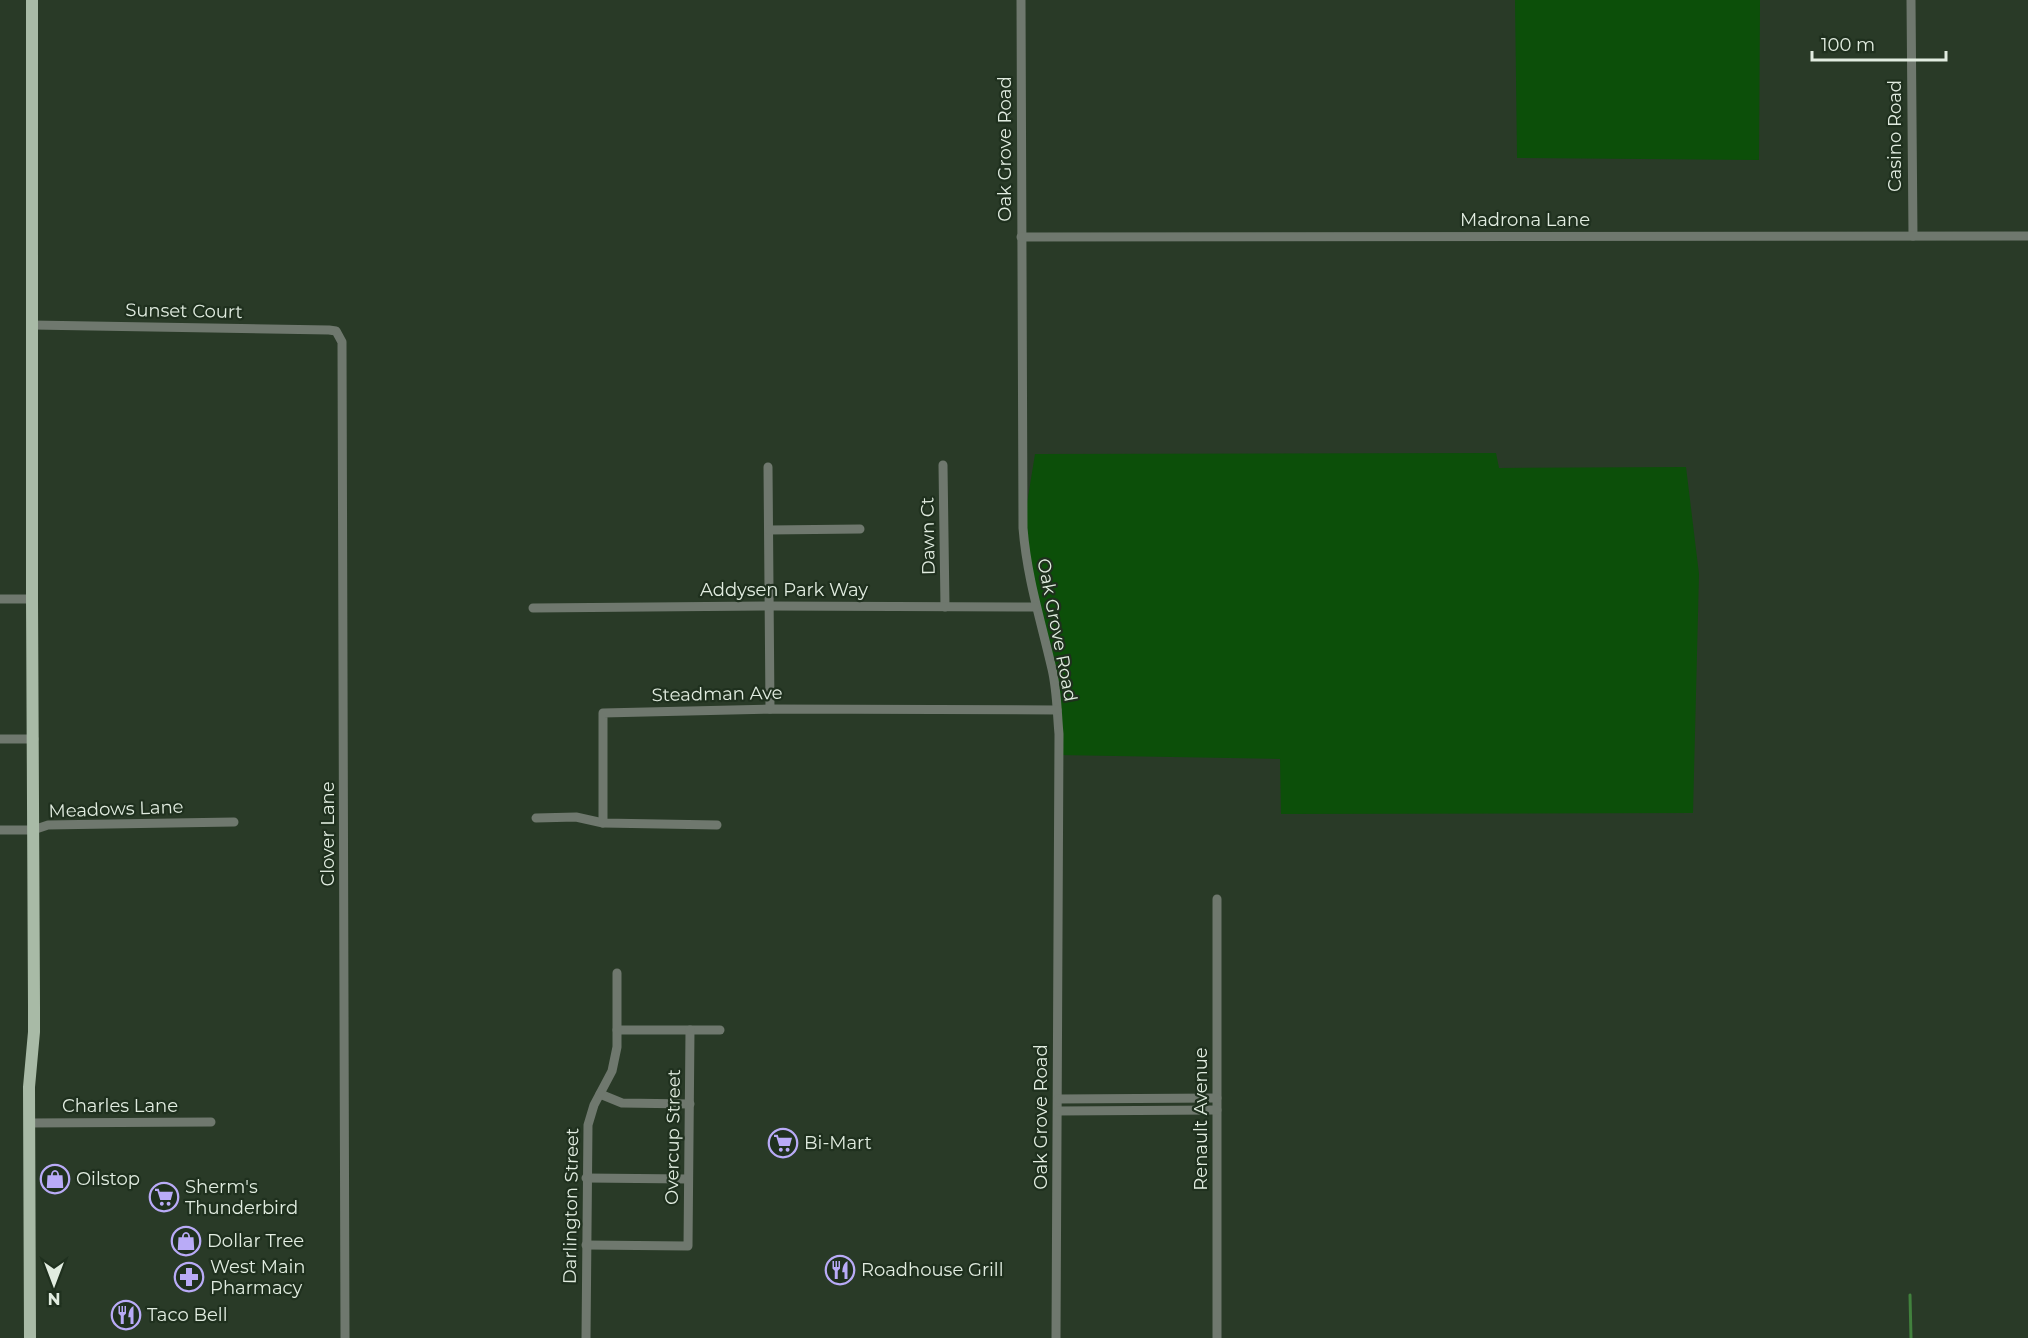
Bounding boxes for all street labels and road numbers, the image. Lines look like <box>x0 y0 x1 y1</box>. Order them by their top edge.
street label: Oak Grove Road <box>994 76 1016 222</box>
street label: Casino Road <box>1884 80 1906 192</box>
street label: Madrona Lane <box>1460 209 1590 231</box>
street label: Sunset Court <box>125 299 243 323</box>
street label: Dawn Ct <box>916 497 940 575</box>
street label: Oak Grove Road <box>1032 557 1082 703</box>
street label: Addysen Park Way <box>700 579 868 601</box>
street label: Steadman Ave <box>651 682 783 706</box>
street label: Clover Lane <box>317 781 339 887</box>
street label: Meadows Lane <box>48 796 184 822</box>
street label: Oak Grove Road <box>1030 1044 1052 1190</box>
street label: Renault Avenue <box>1190 1047 1212 1191</box>
street label: Overcup Street <box>661 1069 685 1205</box>
street label: Charles Lane <box>62 1095 178 1117</box>
street label: Darlington Street <box>559 1128 583 1284</box>

